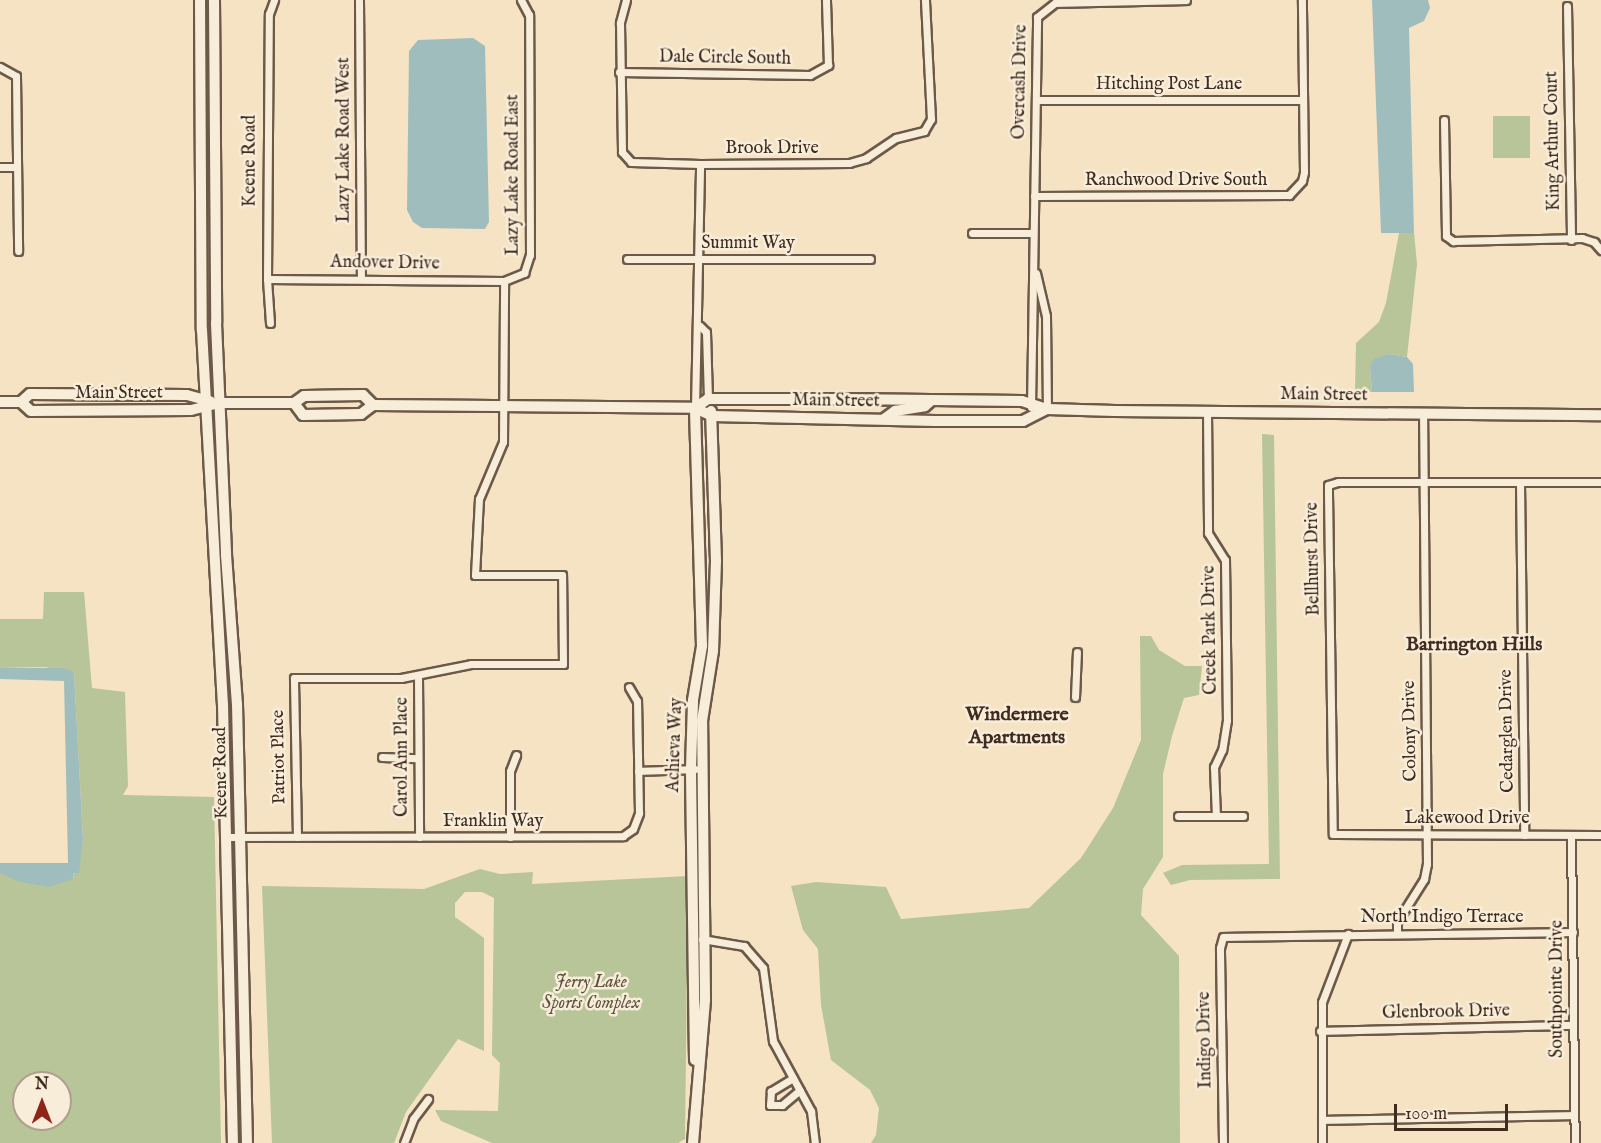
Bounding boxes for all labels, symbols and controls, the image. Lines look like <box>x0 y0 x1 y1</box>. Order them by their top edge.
street label: Overcash Drive <box>1009 24 1033 140</box>
street label: Dale Circle South <box>659 47 791 71</box>
street label: Lazy Lake Road West <box>334 57 356 223</box>
street label: King Arthur Court <box>1542 71 1566 211</box>
street label: Hitching Post Lane <box>1096 74 1242 96</box>
street label: Lazy Lake Road East <box>503 94 525 256</box>
street label: Keene Road <box>240 115 262 207</box>
street label: Brook Drive <box>725 138 819 160</box>
street label: Ranchwood Drive South <box>1085 170 1267 192</box>
street label: Summit Way <box>701 233 795 255</box>
street label: Andover Drive <box>330 252 440 276</box>
street label: Main Street <box>75 383 163 405</box>
street label: Main Street <box>1280 384 1368 408</box>
street label: Main Street <box>792 390 880 414</box>
street label: Bellhurst Drive <box>1302 502 1326 616</box>
street label: Creek Park Drive <box>1199 565 1223 695</box>
district label: Barrington Hills <box>1406 632 1542 656</box>
street label: Cedarglen Drive <box>1496 669 1520 793</box>
street label: Colony Drive <box>1399 680 1423 782</box>
street label: Carol Ann Place <box>392 697 414 817</box>
street label: Achieva Way <box>664 697 688 793</box>
district label: Windermere Apartments <box>965 703 1069 750</box>
street label: Patriot Place <box>268 710 292 804</box>
street label: Keene Road <box>210 727 234 819</box>
street label: Lakewood Drive <box>1405 808 1529 830</box>
street label: Franklin Way <box>443 811 543 833</box>
street label: North Indigo Terrace <box>1361 907 1523 929</box>
street label: Southpointe Drive <box>1547 920 1569 1058</box>
park label: Jerry Lake Sports Complex <box>542 973 640 1016</box>
street label: Indigo Drive <box>1194 991 1218 1089</box>
street label: Glenbrook Drive <box>1382 1001 1510 1025</box>
north arrow <box>12 1071 72 1131</box>
text: N <box>35 1075 49 1095</box>
scale bar <box>1397 1092 1511 1130</box>
text: 100 m <box>1405 1103 1447 1126</box>

